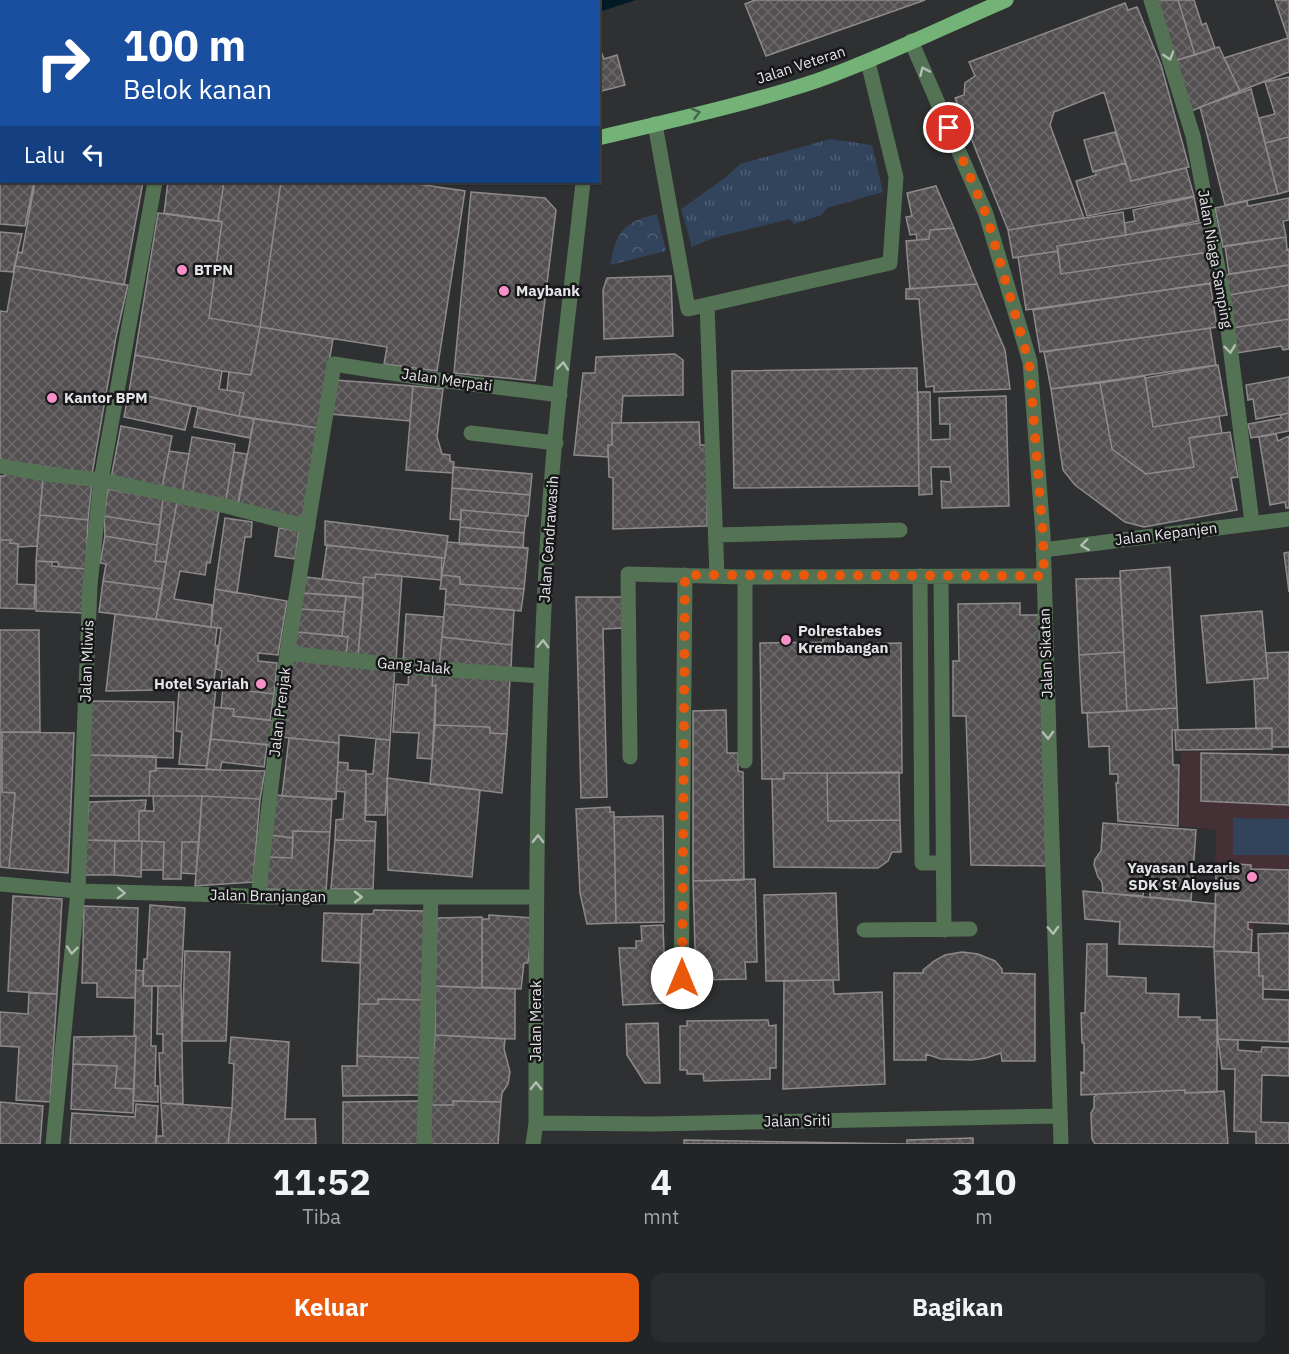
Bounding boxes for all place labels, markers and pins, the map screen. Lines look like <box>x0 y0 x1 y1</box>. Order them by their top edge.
pin <box>923 102 974 153</box>
place label: BTPN <box>194 260 233 279</box>
marker: BTPN <box>175 263 189 277</box>
place label: Maybank <box>516 281 580 300</box>
marker: Maybank <box>497 284 511 298</box>
place label: Kantor BPM <box>64 388 148 407</box>
marker: Kantor BPM <box>45 391 59 405</box>
place label: Polrestabes Krembangan <box>798 621 888 657</box>
marker: Polrestabes Krembangan <box>779 633 793 647</box>
place label: Hotel Syariah <box>154 674 249 693</box>
marker: Hotel Syariah <box>254 677 268 691</box>
place label: Yayasan Lazaris SDK St Aloysius <box>1127 858 1240 894</box>
marker: Yayasan Lazaris SDK St Aloysius <box>1245 870 1259 884</box>

